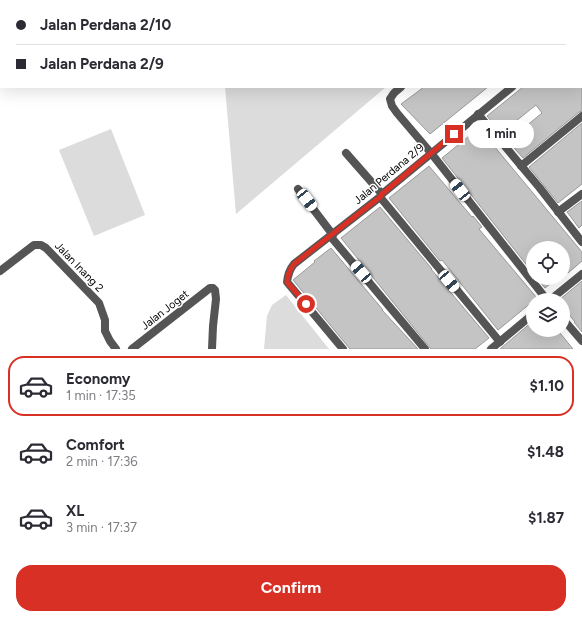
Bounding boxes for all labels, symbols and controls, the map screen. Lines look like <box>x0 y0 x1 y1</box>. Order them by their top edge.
text: Jalan Perdana 2/10 <box>40 16 171 34</box>
text: Jalan Perdana 2/9 <box>40 55 164 73</box>
callout: 1 min <box>468 120 534 148</box>
route end <box>445 125 463 143</box>
text: 1 min <box>486 126 516 141</box>
street label: Jalan Perdana 2/9 <box>351 141 427 207</box>
car <box>448 177 472 203</box>
car <box>295 187 319 213</box>
street label: Jalan Inang 2 <box>52 239 106 295</box>
map controls <box>526 241 570 337</box>
button: locate <box>526 241 570 285</box>
car <box>349 259 373 285</box>
car <box>437 268 461 294</box>
street label: Jalan Joget <box>139 287 191 333</box>
button: layers <box>526 293 570 337</box>
route start <box>297 295 315 313</box>
icon: car <box>18 368 54 404</box>
text: Economy <box>66 370 131 388</box>
text: $1.10 <box>530 377 564 395</box>
text: 1 min · 17:35 <box>66 388 136 403</box>
icon: car <box>18 434 54 470</box>
text: Comfort <box>66 436 125 454</box>
text: $1.48 <box>527 443 564 461</box>
text: 2 min · 17:36 <box>66 454 138 469</box>
icon: car <box>18 500 54 536</box>
text: XL <box>66 502 84 520</box>
text: $1.87 <box>528 509 564 527</box>
text: 3 min · 17:37 <box>66 520 137 535</box>
button: Confirm <box>16 565 566 611</box>

